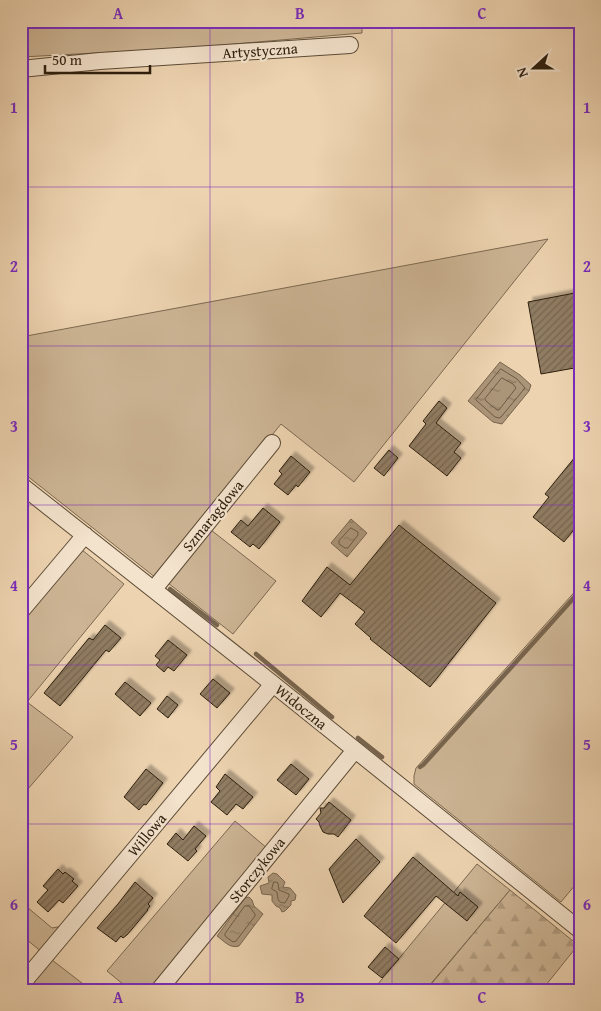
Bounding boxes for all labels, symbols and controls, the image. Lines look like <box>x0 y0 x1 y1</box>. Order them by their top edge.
text: A <box>113 1 124 25</box>
text: B <box>295 1 305 25</box>
text: C <box>477 1 487 25</box>
street label: Artystyczna <box>222 37 298 64</box>
scale bar <box>45 42 150 74</box>
north arrow <box>508 42 558 92</box>
text: 50 m <box>52 49 83 70</box>
text: N <box>511 64 533 81</box>
text: 1 <box>10 95 18 119</box>
text: 1 <box>583 95 591 119</box>
text: 2 <box>10 254 18 278</box>
text: 2 <box>583 254 591 278</box>
text: 3 <box>10 414 18 438</box>
text: 3 <box>583 414 591 438</box>
street label: Szmaragdowa <box>177 475 248 556</box>
text: 4 <box>10 573 18 597</box>
text: 4 <box>583 573 591 597</box>
street label: Widoczna <box>271 679 332 734</box>
text: 5 <box>10 732 18 756</box>
text: 5 <box>583 732 591 756</box>
street label: Willowa <box>122 809 171 861</box>
street label: Storczykowa <box>224 832 290 907</box>
text: 6 <box>10 892 18 916</box>
text: 6 <box>583 892 591 916</box>
text: A <box>113 985 124 1009</box>
text: B <box>295 985 305 1009</box>
text: C <box>477 985 487 1009</box>

